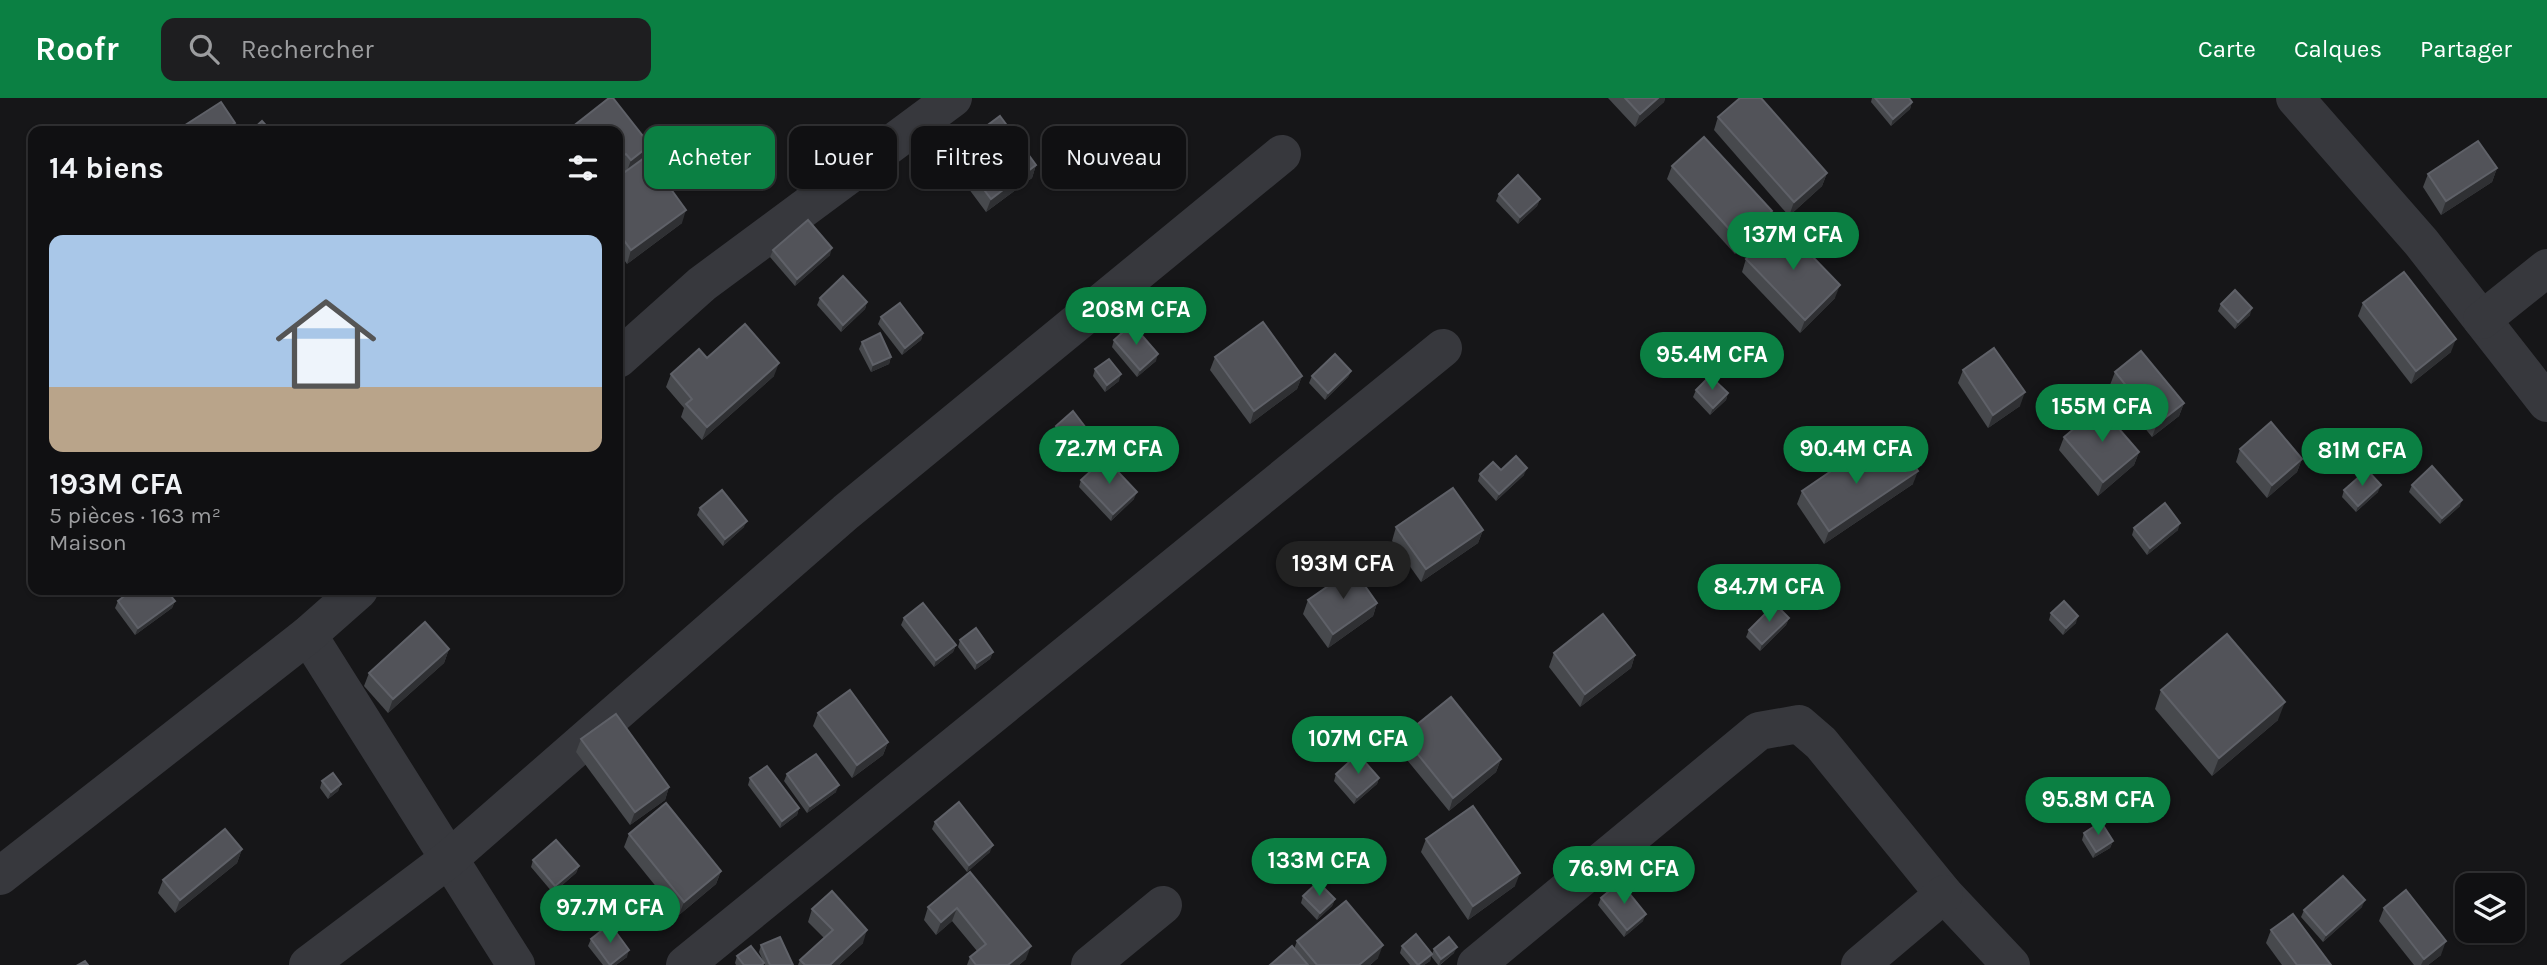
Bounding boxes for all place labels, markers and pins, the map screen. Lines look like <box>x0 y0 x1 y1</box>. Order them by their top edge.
pin: 137M CFA <box>1721 212 1865 272</box>
pin: 208M CFA <box>1064 288 1208 347</box>
pin: 95.4M CFA <box>1632 332 1792 392</box>
pin: 155M CFA <box>2030 384 2174 444</box>
pin: 72.7M CFA <box>1029 426 1189 486</box>
pin: 90.4M CFA <box>1776 426 1936 486</box>
pin: 81M CFA <box>2297 428 2427 488</box>
pin: 193M CFA <box>1271 542 1415 601</box>
pin: 84.7M CFA <box>1689 564 1849 624</box>
pin: 107M CFA <box>1286 716 1430 776</box>
pin: 95.8M CFA <box>2018 778 2178 837</box>
pin: 133M CFA <box>1247 838 1391 898</box>
pin: 76.9M CFA <box>1544 846 1704 906</box>
pin: 97.7M CFA <box>530 886 690 945</box>

